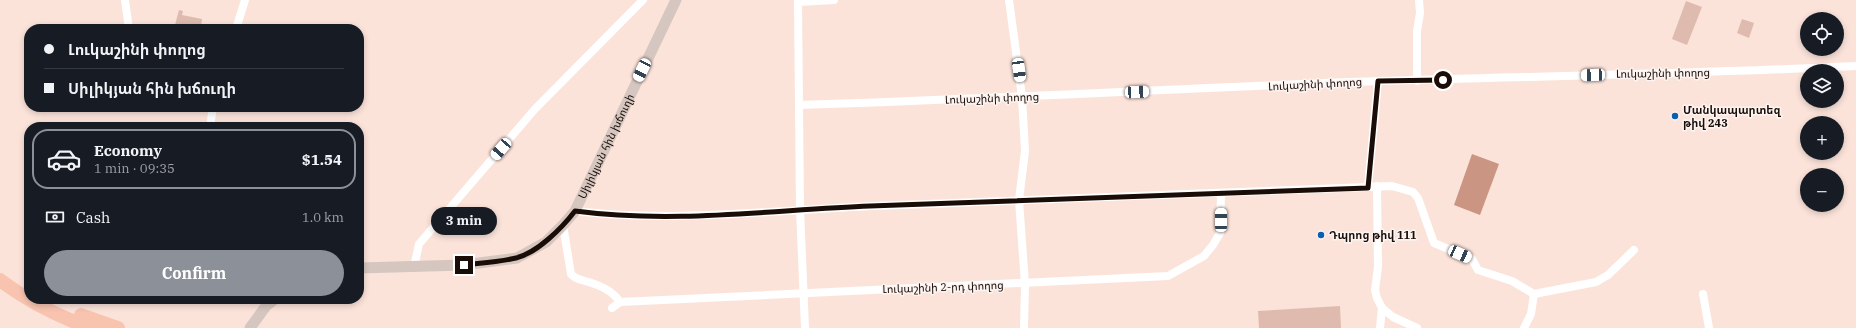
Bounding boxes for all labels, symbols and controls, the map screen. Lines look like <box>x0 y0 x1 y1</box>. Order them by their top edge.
map controls <box>1800 12 1844 212</box>
button: locate <box>1800 12 1844 56</box>
text: Լուկաշինի փողոց <box>68 40 206 59</box>
car <box>631 57 653 83</box>
car <box>1011 57 1027 83</box>
button: layers <box>1800 64 1844 108</box>
street label: Լուկաշինի փողոց <box>1616 65 1710 81</box>
car <box>1581 69 1605 81</box>
route start <box>1434 71 1452 89</box>
street label: Լուկաշինի փողոց <box>1268 75 1362 93</box>
text: Սիլիկյան հին խճուղի <box>68 79 236 98</box>
car <box>1125 85 1149 99</box>
street label: Լուկաշինի փողոց <box>945 89 1039 107</box>
street label: Սիլիկյան հին խճուղի <box>575 91 637 201</box>
place label: Մանկապարտեզ թիվ 243 <box>1683 103 1781 130</box>
marker: Մանկապարտեզ թիվ 243 <box>1670 111 1680 121</box>
button: + <box>1800 116 1844 160</box>
car <box>489 136 513 162</box>
icon: car <box>46 141 82 177</box>
text: Economy <box>94 141 162 160</box>
text: $1.54 <box>302 150 342 169</box>
text: 1 min · 09:35 <box>94 160 175 177</box>
button: − <box>1800 168 1844 212</box>
icon: cash <box>44 206 66 228</box>
callout: 3 min <box>431 207 497 235</box>
text: Cash <box>76 208 110 227</box>
car <box>1215 208 1227 232</box>
text: 1.0 km <box>302 209 344 226</box>
text: 3 min <box>446 212 482 229</box>
place label: Դպրոց թիվ 111 <box>1329 228 1417 242</box>
marker: Դպրոց թիվ 111 <box>1316 230 1326 240</box>
car <box>1447 244 1473 264</box>
button: Confirm <box>44 250 344 296</box>
route end <box>455 256 473 274</box>
street label: Լուկաշինի 2-րդ փողոց <box>882 278 1004 296</box>

